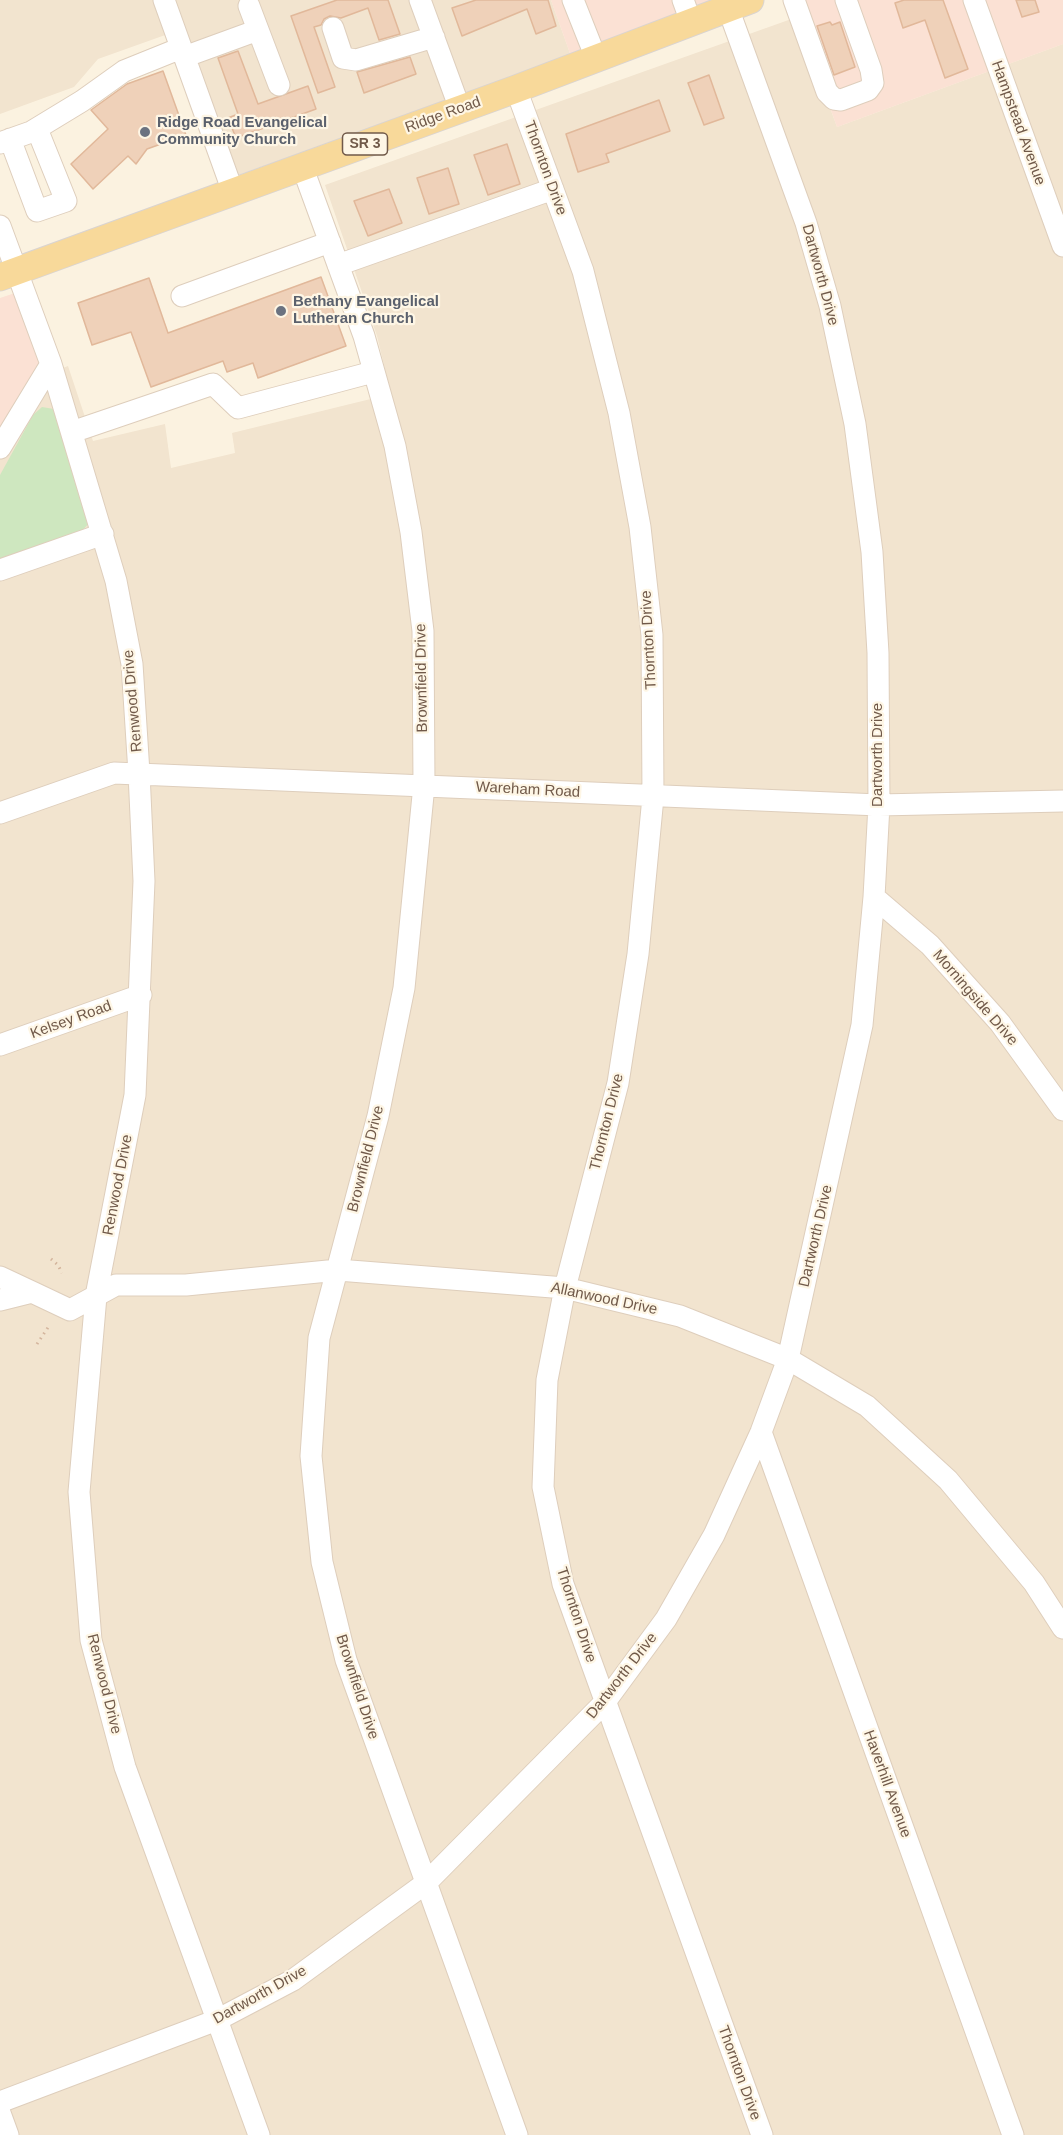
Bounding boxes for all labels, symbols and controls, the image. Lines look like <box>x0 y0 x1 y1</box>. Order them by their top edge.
street label: Hampstead Avenue <box>987 58 1049 188</box>
street label: Ridge Road <box>403 93 483 137</box>
place label: Ridge Road Evangelical Community Church <box>157 114 327 149</box>
street label: Thornton Drive <box>520 118 570 218</box>
marker: Ridge Road Evangelical Community Church <box>138 125 152 139</box>
road number: SR 3 <box>342 133 388 155</box>
street label: Dartworth Drive <box>798 222 842 328</box>
place label: Bethany Evangelical Lutheran Church <box>293 293 439 328</box>
marker: Bethany Evangelical Lutheran Church <box>274 304 288 318</box>
street label: Thornton Drive <box>637 590 661 690</box>
street label: Brownfield Drive <box>412 623 432 733</box>
street label: Renwood Drive <box>120 649 146 753</box>
street label: Dartworth Drive <box>869 703 887 807</box>
street label: Wareham Road <box>475 778 581 802</box>
street label: Morningside Drive <box>929 946 1021 1050</box>
street label: Kelsey Road <box>28 997 114 1043</box>
street label: Thornton Drive <box>586 1072 628 1172</box>
street label: Brownfield Drive <box>344 1104 388 1214</box>
street label: Renwood Drive <box>99 1133 137 1237</box>
street label: Dartworth Drive <box>796 1183 836 1289</box>
street label: Allanwood Drive <box>549 1279 659 1319</box>
street label: Thornton Drive <box>552 1565 600 1665</box>
street label: Dartworth Drive <box>583 1629 661 1723</box>
street label: Renwood Drive <box>83 1632 125 1736</box>
street label: Brownfield Drive <box>332 1632 382 1742</box>
street label: Haverhill Avenue <box>859 1728 915 1840</box>
street label: Dartworth Drive <box>210 1962 310 2028</box>
street label: Thornton Drive <box>714 2023 764 2123</box>

